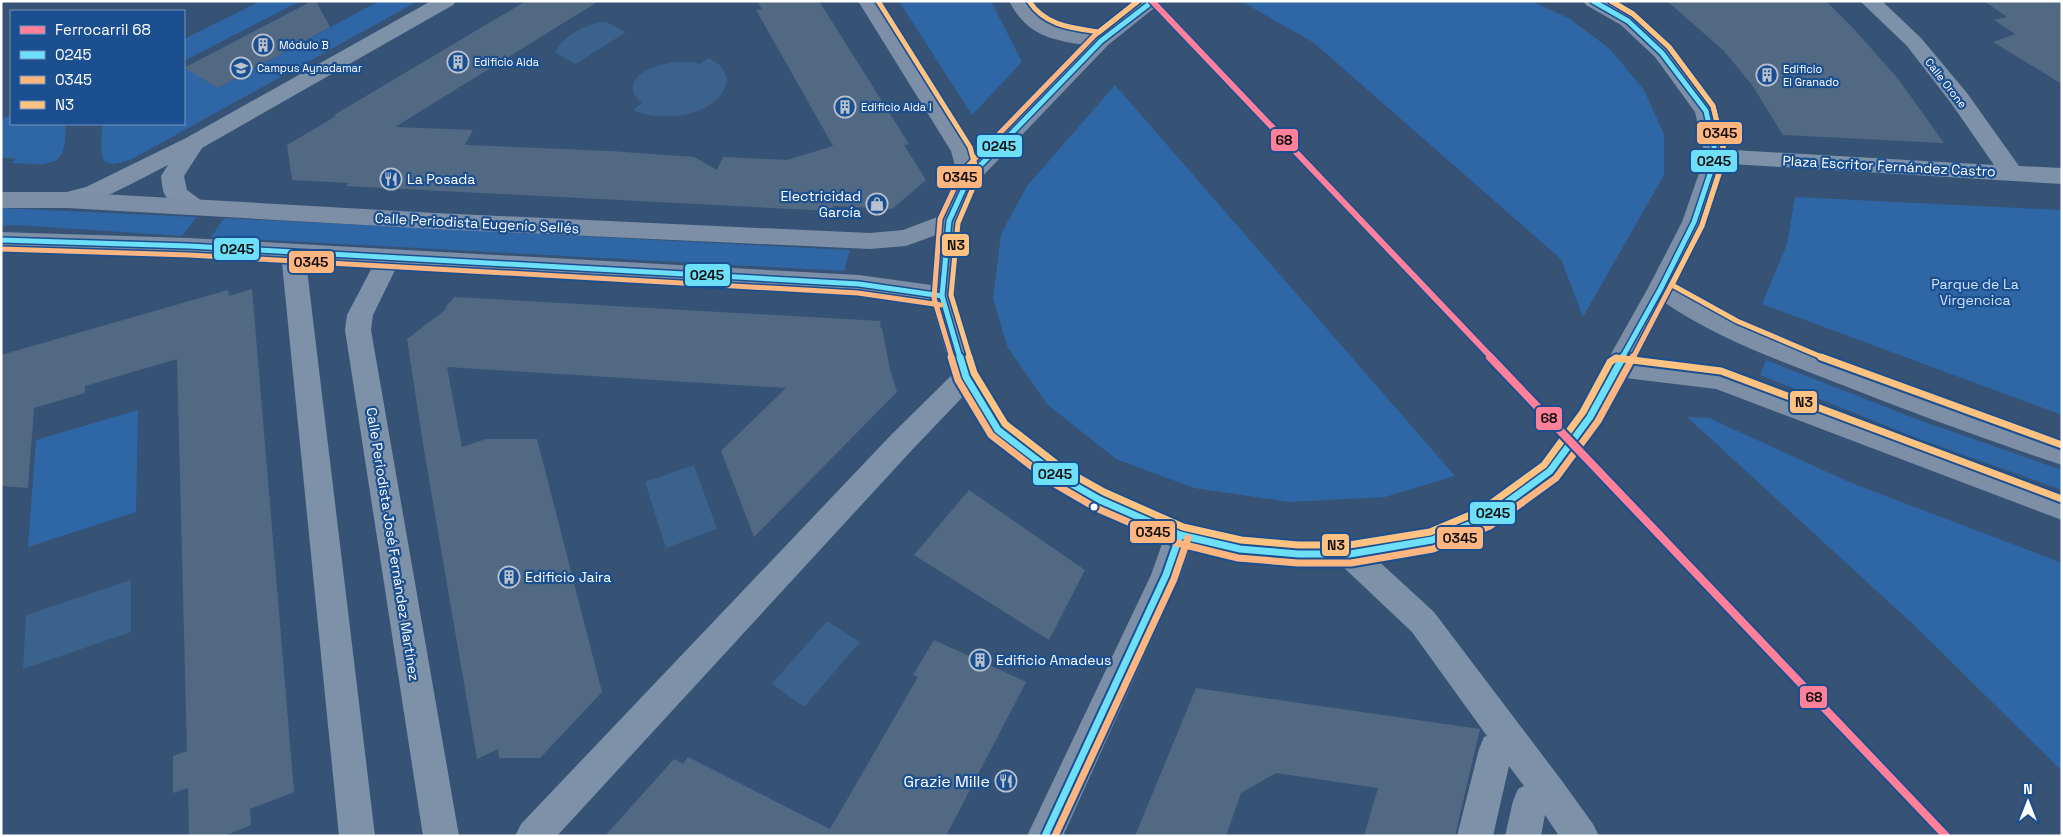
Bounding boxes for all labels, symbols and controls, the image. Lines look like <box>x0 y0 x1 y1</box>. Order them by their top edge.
legend <box>10 10 185 125</box>
text: Ferrocarril 68 <box>55 20 151 39</box>
building icon: Módulo B <box>251 33 275 57</box>
place label: Módulo B <box>279 38 329 52</box>
text: 0245 <box>55 45 92 64</box>
building icon: Edificio Aida <box>446 50 470 74</box>
place label: Edificio Aida <box>474 55 540 69</box>
street label: Calle Orone <box>1922 55 1970 111</box>
school or university icon: Campus Aynadamar <box>229 56 253 80</box>
place label: Campus Aynadamar <box>257 61 362 75</box>
place label: Edificio El Granado <box>1783 62 1839 89</box>
building icon: Edificio El Granado <box>1755 63 1779 87</box>
text: 0345 <box>55 70 92 89</box>
text: N3 <box>55 95 74 114</box>
building icon: Edificio Aida I <box>833 95 857 119</box>
place label: Edificio Aida I <box>861 100 932 114</box>
line badge: 0345 <box>1696 121 1743 145</box>
text: 0345 <box>1703 124 1737 142</box>
line badge: 68 <box>1270 128 1299 152</box>
text: 68 <box>1275 131 1293 149</box>
line badge: 0245 <box>976 134 1023 158</box>
text: 0245 <box>982 137 1016 155</box>
line badge: 0245 <box>1690 149 1738 173</box>
street label: Plaza Escritor Fernández Castro <box>1782 151 1996 181</box>
text: 0245 <box>1697 152 1731 170</box>
line badge: 0345 <box>936 165 983 189</box>
restaurant icon: La Posada <box>379 167 403 191</box>
text: 0345 <box>943 168 977 186</box>
place label: La Posada <box>407 170 475 188</box>
place label: Electricidad García <box>780 187 861 221</box>
shop icon: Electricidad García <box>865 192 889 216</box>
street label: Calle Periodista Eugenio Sellés <box>374 209 580 237</box>
line badge: N3 <box>941 233 970 257</box>
text: N3 <box>947 236 965 254</box>
line badge: 0245 <box>213 237 260 261</box>
text: 0245 <box>220 240 254 258</box>
line badge: 0345 <box>288 250 335 274</box>
text: 0345 <box>294 253 328 271</box>
line badge: 0245 <box>684 263 731 287</box>
text: 0245 <box>690 266 724 284</box>
park label: Parque de La Virgencica <box>1931 275 2019 309</box>
line badge: N3 <box>1789 390 1818 414</box>
text: N3 <box>1795 393 1813 411</box>
street label: Calle Periodista José Fernández Martínez <box>362 406 424 682</box>
line badge: 68 <box>1535 406 1563 431</box>
text: 68 <box>1540 409 1558 427</box>
line badge: 0245 <box>1032 462 1079 486</box>
text: 0245 <box>1038 465 1072 483</box>
line badge: 0245 <box>1469 501 1516 525</box>
unlabelled marker <box>1089 502 1099 512</box>
text: 0245 <box>1476 504 1510 522</box>
line badge: 0345 <box>1129 520 1176 544</box>
text: 0345 <box>1136 523 1170 541</box>
line badge: 0345 <box>1436 526 1484 550</box>
text: 0345 <box>1443 529 1477 547</box>
line badge: N3 <box>1321 533 1350 557</box>
text: N3 <box>1327 536 1345 554</box>
building icon: Edificio Jaira <box>497 565 521 589</box>
place label: Edificio Jaira <box>525 568 611 586</box>
building icon: Edificio Amadeus <box>968 648 992 672</box>
place label: Edificio Amadeus <box>996 651 1111 669</box>
line badge: 68 <box>1799 685 1828 709</box>
text: 68 <box>1805 688 1823 706</box>
restaurant icon: Grazie Mille <box>994 769 1018 793</box>
place label: Grazie Mille <box>904 771 990 792</box>
north arrow <box>2003 777 2053 827</box>
text: N <box>2023 780 2033 798</box>

